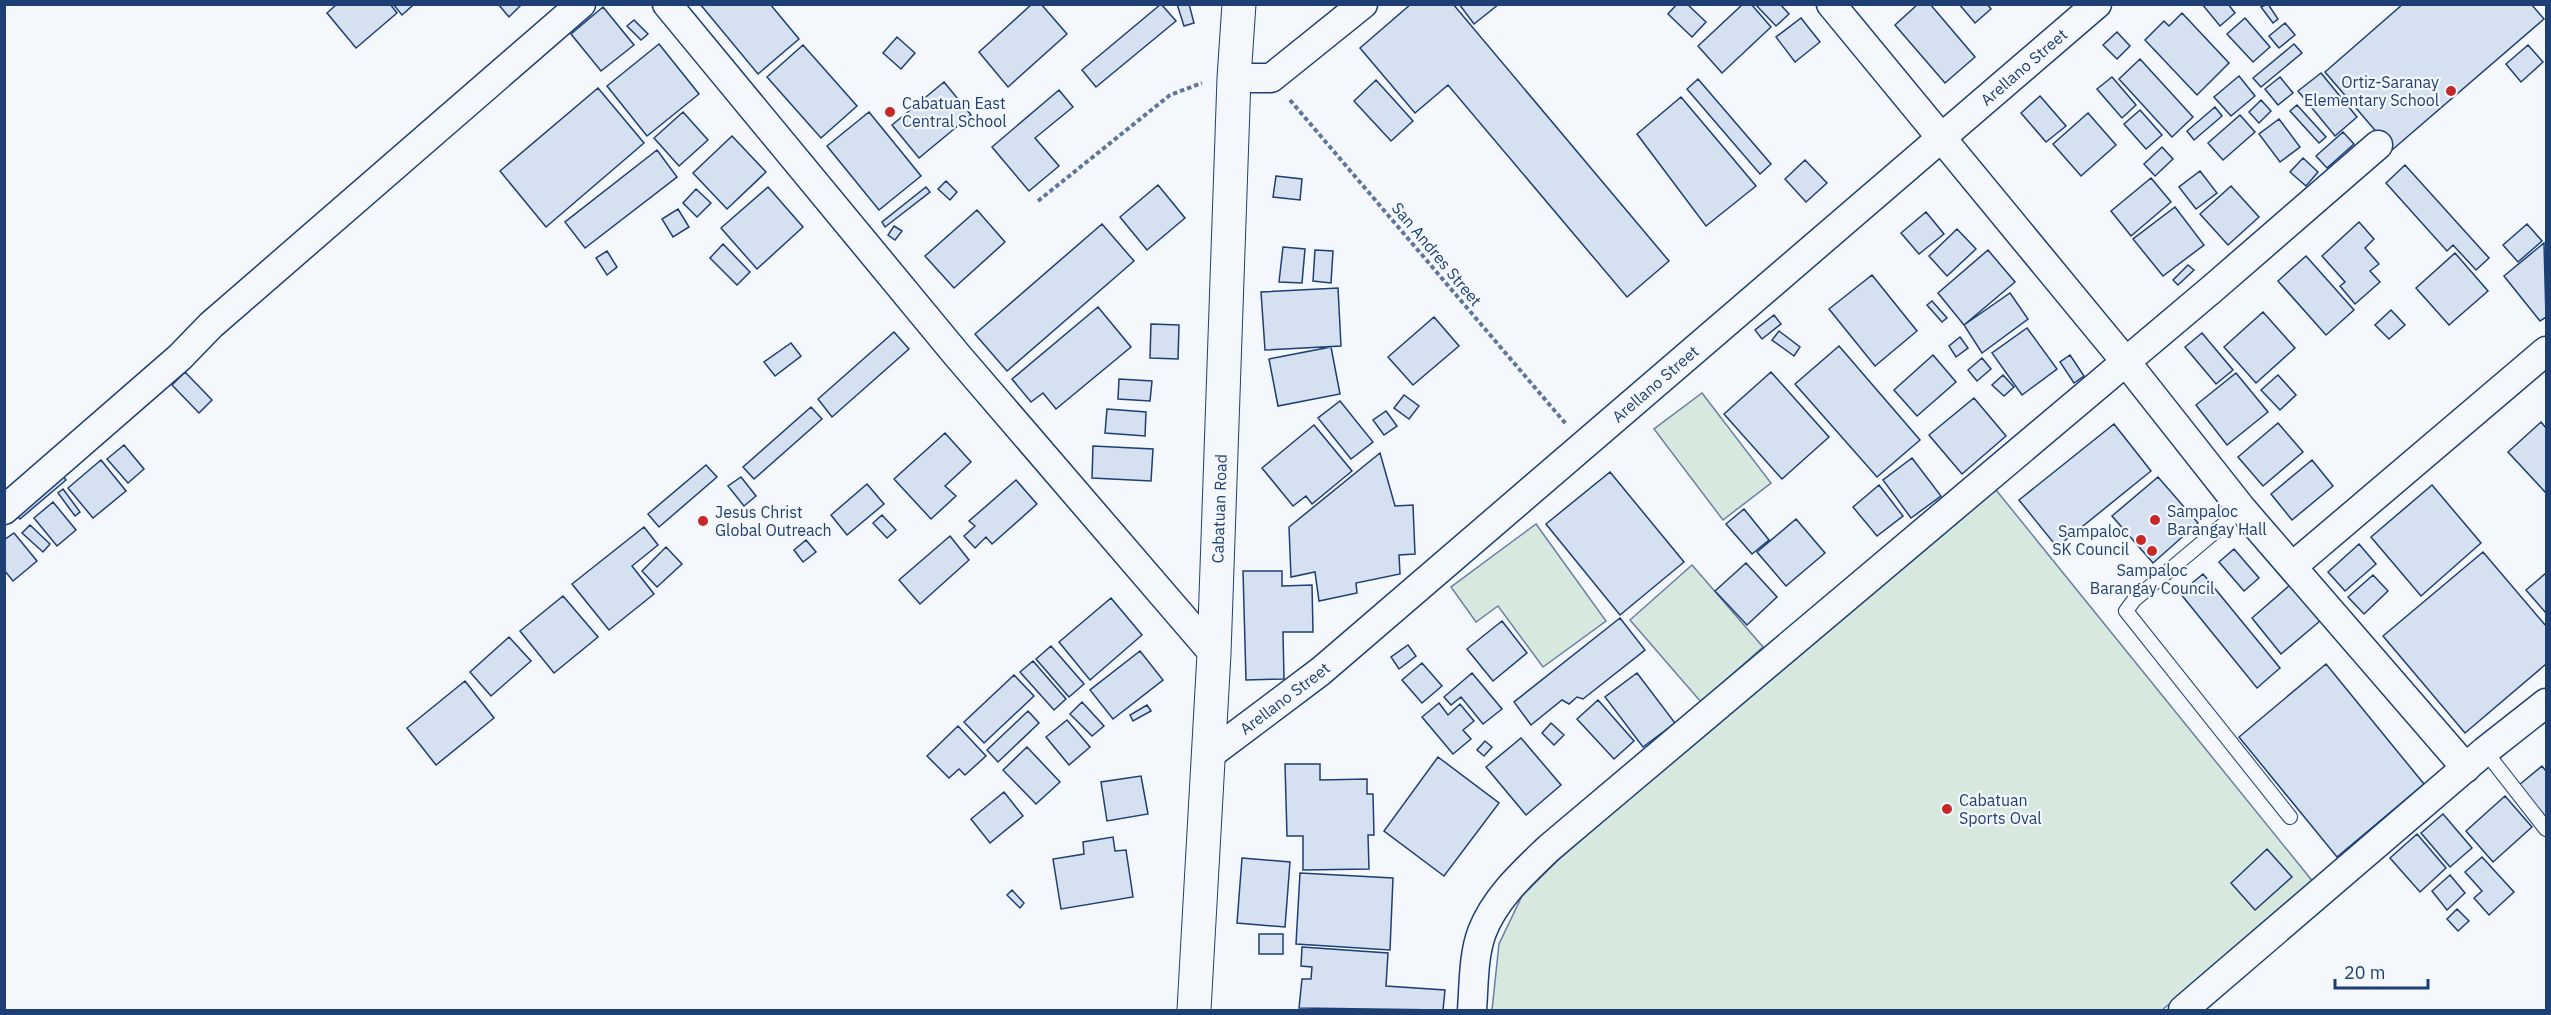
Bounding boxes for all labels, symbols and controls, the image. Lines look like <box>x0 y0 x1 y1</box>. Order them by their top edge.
street label: Arellano Street <box>1976 24 2071 110</box>
place label: Ortiz-Saranay Elementary School <box>2304 72 2439 110</box>
marker: Ortiz-Saranay Elementary School <box>2444 84 2458 98</box>
place label: Cabatuan East Central School <box>902 93 1007 131</box>
marker: Cabatuan East Central School <box>883 105 897 119</box>
street label: San Andres Street <box>1388 198 1486 310</box>
street label: Arellano Street <box>1608 341 1703 427</box>
street label: Cabatuan Road <box>1207 454 1231 564</box>
place label: Sampaloc Barangay Hall <box>2167 501 2267 539</box>
place label: Jesus Christ Global Outreach <box>715 502 832 540</box>
marker: Sampaloc Barangay Hall <box>2148 513 2162 527</box>
marker: Jesus Christ Global Outreach <box>696 514 710 528</box>
place label: Sampaloc SK Council <box>2052 521 2129 559</box>
marker: Sampaloc SK Council <box>2134 533 2148 547</box>
marker: Sampaloc Barangay Council <box>2145 544 2159 558</box>
place label: Sampaloc Barangay Council <box>2090 560 2214 598</box>
street label: Arellano Street <box>1236 658 1334 739</box>
place label: Cabatuan Sports Oval <box>1959 790 2042 828</box>
marker: Cabatuan Sports Oval <box>1940 802 1954 816</box>
scale bar <box>2335 952 2428 990</box>
text: 20 m <box>2344 961 2386 984</box>

